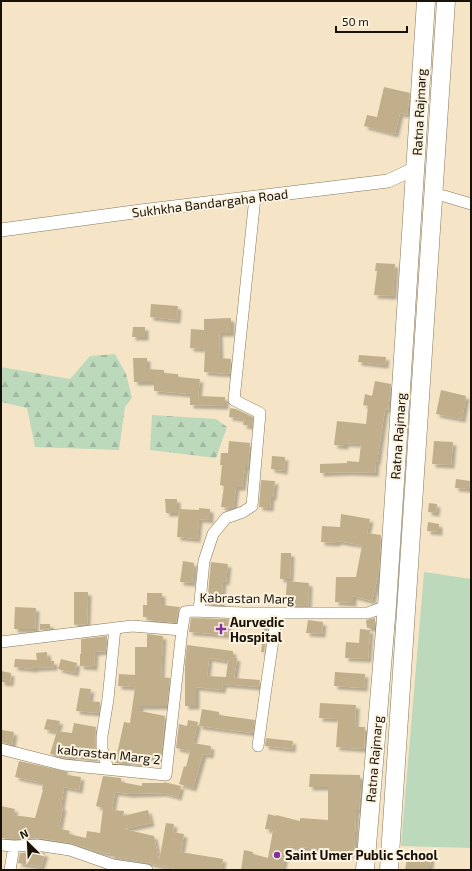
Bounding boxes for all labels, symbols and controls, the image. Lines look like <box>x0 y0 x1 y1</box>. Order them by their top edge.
scale bar <box>336 8 407 34</box>
text: 50 m <box>342 14 369 28</box>
street label: Ratna Rajmarg <box>409 68 429 156</box>
street label: Sukhkha Bandargaha Road <box>131 185 289 221</box>
street label: Ratna Rajmarg <box>387 392 409 480</box>
street label: Kabrastan Marg <box>200 589 294 607</box>
place label: Aurvedic Hospital <box>230 614 285 645</box>
marker: Aurvedic Hospital <box>215 623 227 635</box>
street label: Ratna Rajmarg <box>362 715 386 803</box>
street label: kabrastan Marg 2 <box>57 741 161 767</box>
north arrow <box>8 823 48 863</box>
text: N <box>17 826 30 841</box>
place label: Saint Umer Public School <box>285 847 439 863</box>
marker: Saint Umer Public School <box>272 850 282 860</box>

